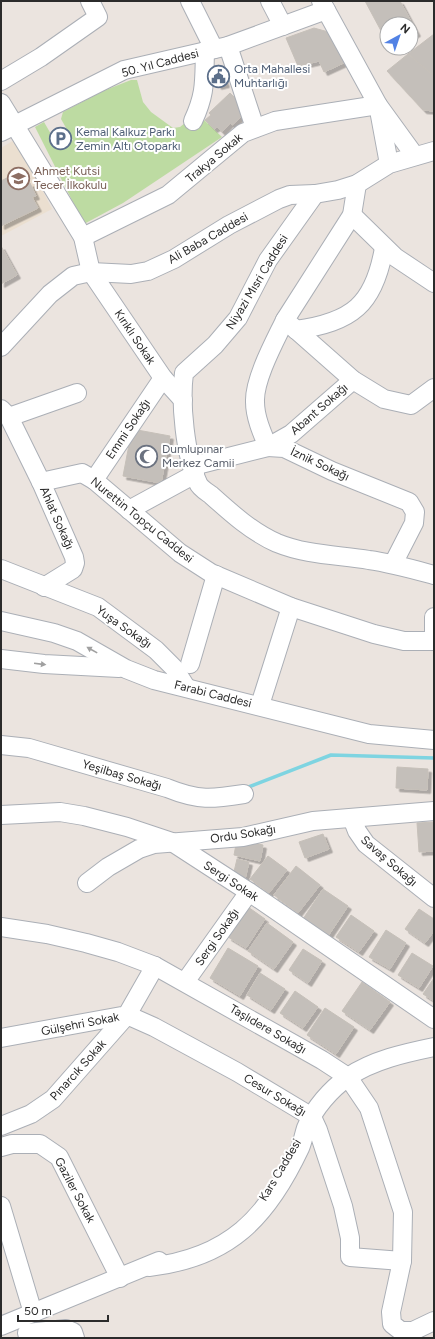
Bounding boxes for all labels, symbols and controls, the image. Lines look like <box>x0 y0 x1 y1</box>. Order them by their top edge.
north arrow <box>379 16 419 56</box>
text: N <box>398 21 413 36</box>
street label: 50. Yıl Caddesi <box>120 46 200 80</box>
place label: Orta Mahallesi Muhtarlığı <box>234 62 310 90</box>
public building icon: Orta Mahallesi Muhtarlığı <box>205 63 231 89</box>
place label: Kemal Kalkuz Parkı Zemin Altı Otoparkı <box>76 125 181 153</box>
parking icon: Kemal Kalkuz Parkı Zemin Altı Otoparkı <box>48 126 74 152</box>
street label: Trakya Sokak <box>183 130 245 186</box>
place label: Ahmet Kutsi Tecer İlkokulu <box>34 164 107 192</box>
school or university icon: Ahmet Kutsi Tecer İlkokulu <box>6 165 32 191</box>
street label: Ali Baba Caddesi <box>166 209 250 267</box>
street label: Niyazi Mısri Caddesi <box>223 232 291 332</box>
street label: Kırıklı Sokak <box>112 307 159 367</box>
street label: Abant Sokağı <box>287 380 351 438</box>
street label: Emmi Sokağı <box>103 396 153 462</box>
place label: Dumlupınar Merkez Camii <box>162 442 234 470</box>
mosque icon: Dumlupınar Merkez Camii <box>134 443 160 469</box>
street label: İznik Sokağı <box>288 444 352 484</box>
street label: Nurettin Topçu Caddesi <box>88 474 196 566</box>
street label: Ahlat Sokağı <box>37 485 77 551</box>
street label: Yuşa Sokağı <box>94 603 154 651</box>
one-way arrow <box>86 646 98 653</box>
one-way arrow <box>34 661 46 667</box>
street label: Farabi Caddesi <box>173 678 253 710</box>
street label: Yeşilbaş Sokağı <box>81 757 163 793</box>
street label: Ordu Sokağı <box>209 822 277 846</box>
street label: Savaş Sokağı <box>358 833 420 889</box>
street label: Sergi Sokak <box>201 858 261 904</box>
street label: Sergi Sokağı <box>192 906 242 968</box>
street label: Taşlıdere Sokağı <box>227 1001 309 1057</box>
street label: Gülşehri Sokak <box>40 1010 120 1038</box>
street label: Pınarcık Sokak <box>47 1037 109 1103</box>
street label: Cesur Sokağı <box>241 1071 309 1119</box>
street label: Kars Caddesi <box>256 1137 304 1203</box>
street label: Gaziler Sokak <box>52 1155 98 1225</box>
scale bar <box>18 1297 108 1323</box>
text: 50 m <box>24 1304 52 1318</box>

